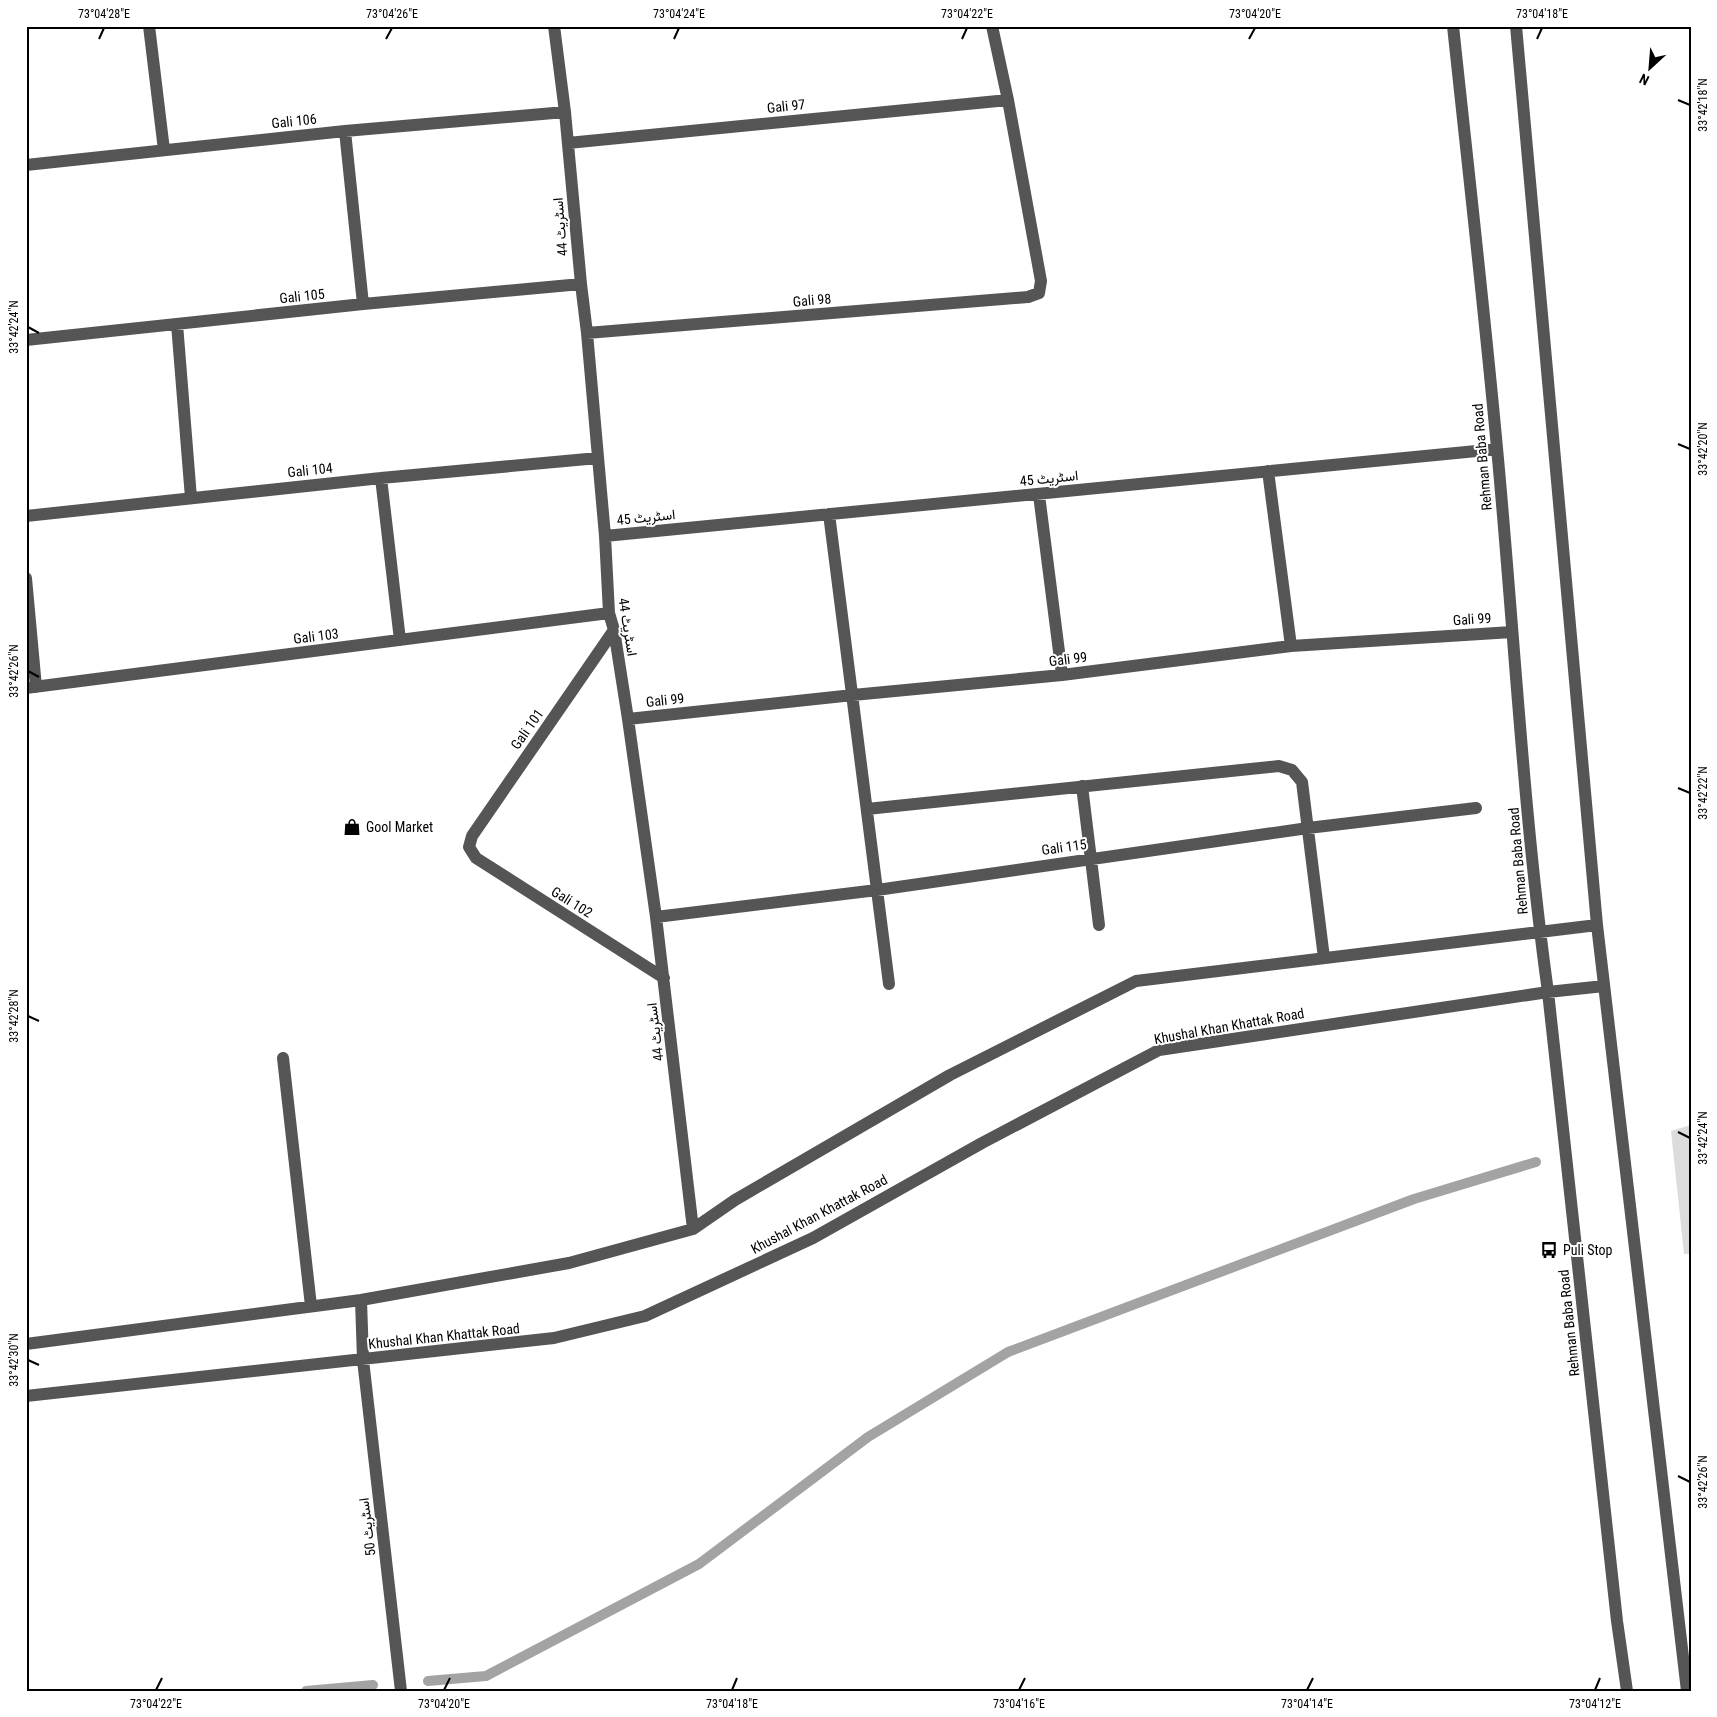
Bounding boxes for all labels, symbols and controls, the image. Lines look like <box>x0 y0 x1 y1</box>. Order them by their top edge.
text: 73°04'28"E <box>78 7 130 21</box>
text: 73°04'26"E <box>366 7 418 21</box>
text: 73°04'24"E <box>653 7 705 21</box>
text: 73°04'22"E <box>941 7 993 21</box>
text: 73°04'20"E <box>1229 7 1281 21</box>
text: 73°04'18"E <box>1516 7 1568 21</box>
north arrow <box>1624 42 1674 92</box>
text: N <box>1637 71 1652 89</box>
text: 33°42'18"N <box>1696 78 1710 132</box>
street label: Gali 97 <box>766 96 806 116</box>
street label: Gali 106 <box>271 111 317 131</box>
street label: اسٹریٹ 44 <box>549 197 572 257</box>
street label: Gali 105 <box>279 286 325 306</box>
street label: Gali 98 <box>792 290 832 310</box>
text: 33°42'24"N <box>7 300 21 354</box>
street label: Rehman Baba Road <box>1469 403 1495 511</box>
text: 33°42'20"N <box>1696 422 1710 476</box>
street label: Gali 104 <box>287 460 333 480</box>
street label: اسٹریٹ 45 <box>1019 467 1079 490</box>
street label: اسٹریٹ 45 <box>616 506 676 529</box>
street label: اسٹریٹ 44 <box>615 597 641 657</box>
street label: Gali 99 <box>1452 610 1492 628</box>
street label: Gali 103 <box>293 625 339 647</box>
text: 33°42'26"N <box>7 644 21 698</box>
street label: Gali 99 <box>1048 649 1088 669</box>
street label: Gali 99 <box>645 690 685 710</box>
street label: Gali 101 <box>507 706 547 752</box>
text: 33°42'22"N <box>1696 766 1710 820</box>
street label: Rehman Baba Road <box>1505 807 1531 915</box>
shop icon: Gool Market <box>342 817 362 837</box>
place label: Gool Market <box>366 819 433 835</box>
street label: Gali 115 <box>1040 836 1088 858</box>
street label: Gali 102 <box>549 883 596 921</box>
text: 33°42'28"N <box>7 989 21 1043</box>
street label: اسٹریٹ 44 <box>643 1002 668 1062</box>
street label: Khushal Khan Khattak Road <box>1153 1005 1305 1047</box>
text: 33°42'24"N <box>1696 1111 1710 1165</box>
street label: Khushal Khan Khattak Road <box>748 1171 890 1257</box>
bus stop icon: Puli Stop <box>1539 1240 1559 1260</box>
place label: Puli Stop <box>1563 1242 1612 1258</box>
street label: Rehman Baba Road <box>1555 1269 1583 1377</box>
street label: Khushal Khan Khattak Road <box>367 1320 521 1352</box>
text: 33°42'30"N <box>7 1333 21 1387</box>
text: 33°42'26"N <box>1696 1455 1710 1509</box>
street label: اسٹریٹ 50 <box>355 1497 380 1557</box>
text: 73°04'22"E <box>130 1697 182 1711</box>
text: 73°04'20"E <box>418 1697 470 1711</box>
text: 73°04'18"E <box>706 1697 758 1711</box>
text: 73°04'16"E <box>993 1697 1045 1711</box>
text: 73°04'14"E <box>1281 1697 1333 1711</box>
text: 73°04'12"E <box>1569 1697 1621 1711</box>

